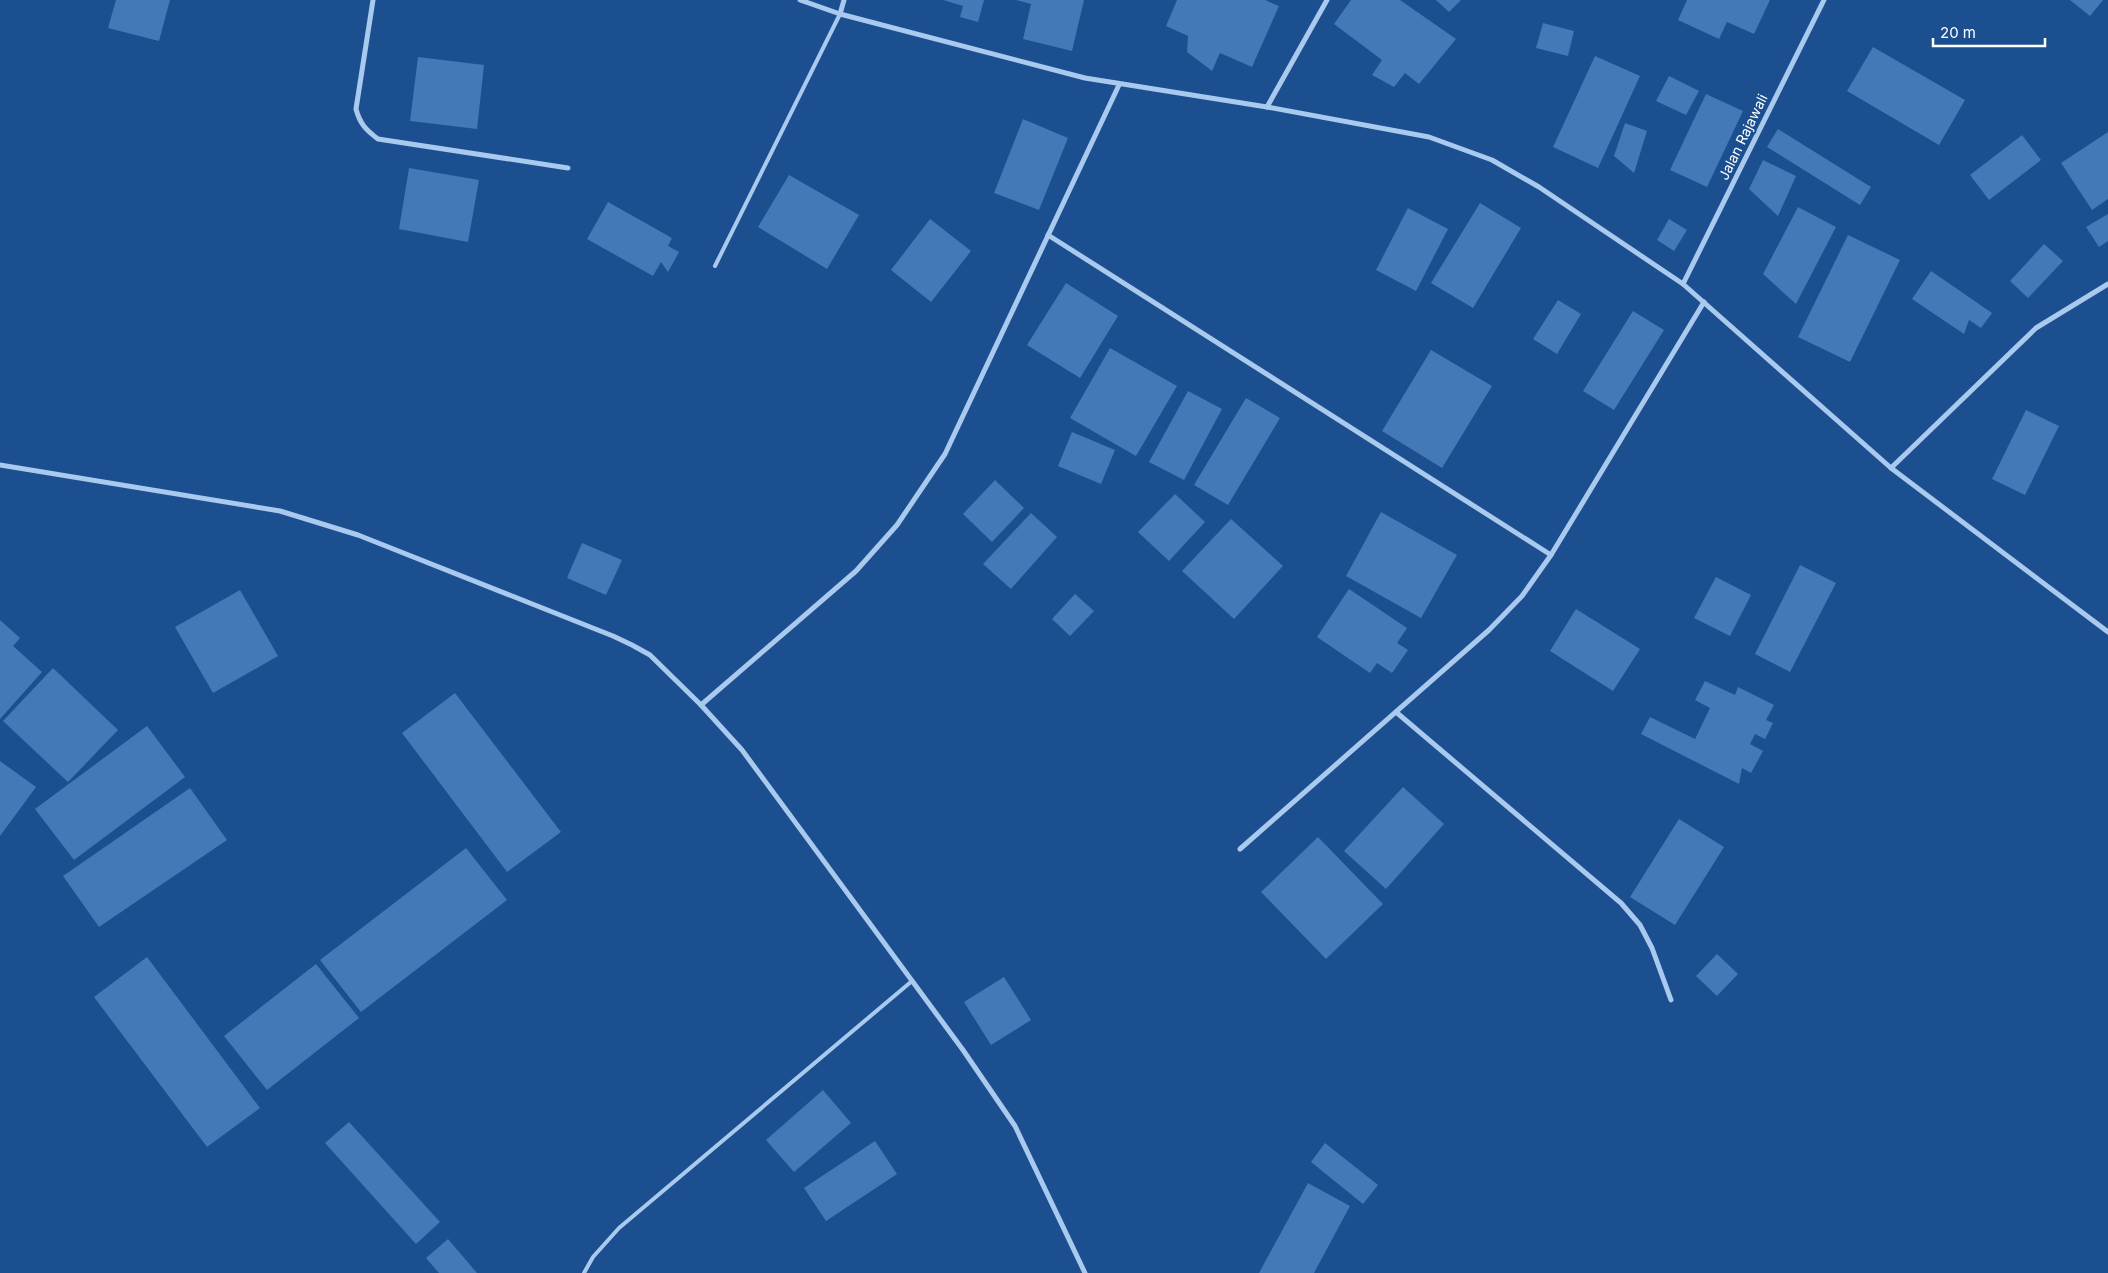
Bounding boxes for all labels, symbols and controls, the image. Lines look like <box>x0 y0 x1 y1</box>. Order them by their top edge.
scale bar <box>1933 15 2046 47</box>
text: 20 m <box>1940 23 1976 42</box>
street label: Jalan Rajawali <box>1714 91 1771 183</box>

